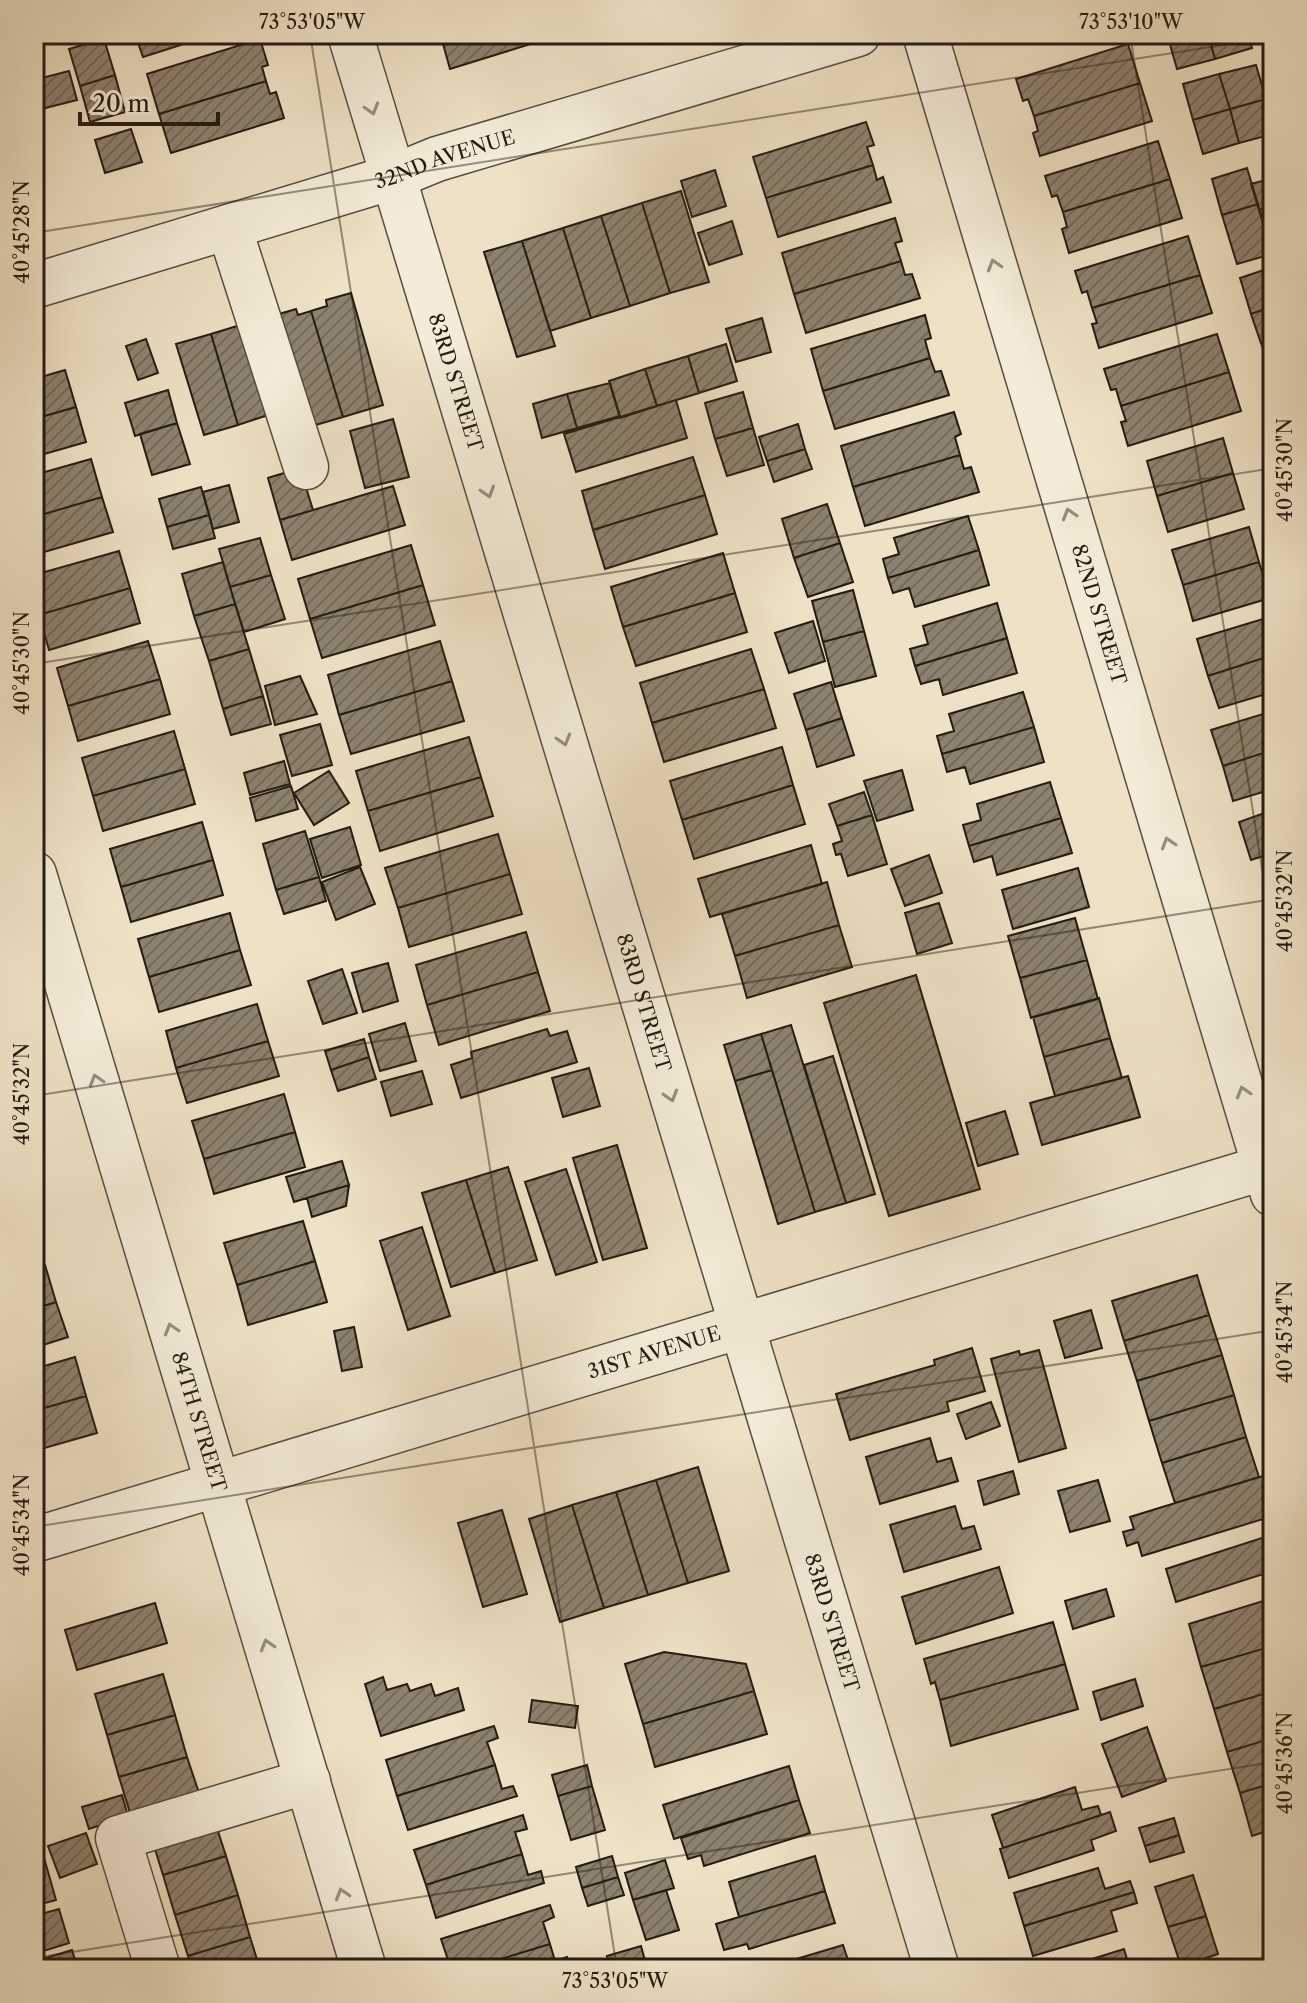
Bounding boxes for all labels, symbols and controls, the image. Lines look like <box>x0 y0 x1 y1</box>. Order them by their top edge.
text: 73°53'05"W <box>259 10 366 34</box>
text: 73°53'10"W <box>1079 10 1184 34</box>
scale bar <box>80 76 218 126</box>
text: 20 m <box>92 89 150 118</box>
one-way arrow <box>363 101 379 115</box>
street label: 32ND AVENUE <box>372 125 518 194</box>
text: 40°45'28"N <box>10 180 34 284</box>
one-way arrow <box>987 258 1003 272</box>
street label: 83RD STREET <box>423 310 488 454</box>
text: 40°45'30"N <box>1273 418 1297 522</box>
one-way arrow <box>479 484 495 498</box>
one-way arrow <box>1062 507 1078 521</box>
street label: 82ND STREET <box>1067 541 1132 688</box>
text: 40°45'30"N <box>10 611 34 715</box>
one-way arrow <box>554 733 570 747</box>
one-way arrow <box>1161 837 1177 851</box>
text: 40°45'32"N <box>1273 850 1297 952</box>
street label: 83RD STREET <box>612 930 676 1074</box>
text: 40°45'32"N <box>10 1043 34 1145</box>
one-way arrow <box>89 1074 105 1087</box>
one-way arrow <box>1236 1086 1252 1100</box>
one-way arrow <box>662 1089 678 1103</box>
text: 40°45'34"N <box>1273 1281 1297 1383</box>
street label: 31ST AVENUE <box>585 1321 724 1384</box>
one-way arrow <box>164 1322 180 1336</box>
street label: 84TH STREET <box>167 1349 231 1495</box>
text: 40°45'34"N <box>10 1474 34 1576</box>
street label: 83RD STREET <box>800 1550 864 1695</box>
one-way arrow <box>260 1639 276 1653</box>
text: 40°45'36"N <box>1273 1712 1297 1814</box>
one-way arrow <box>335 1888 351 1902</box>
text: 73°53'05"W <box>562 1969 669 1993</box>

